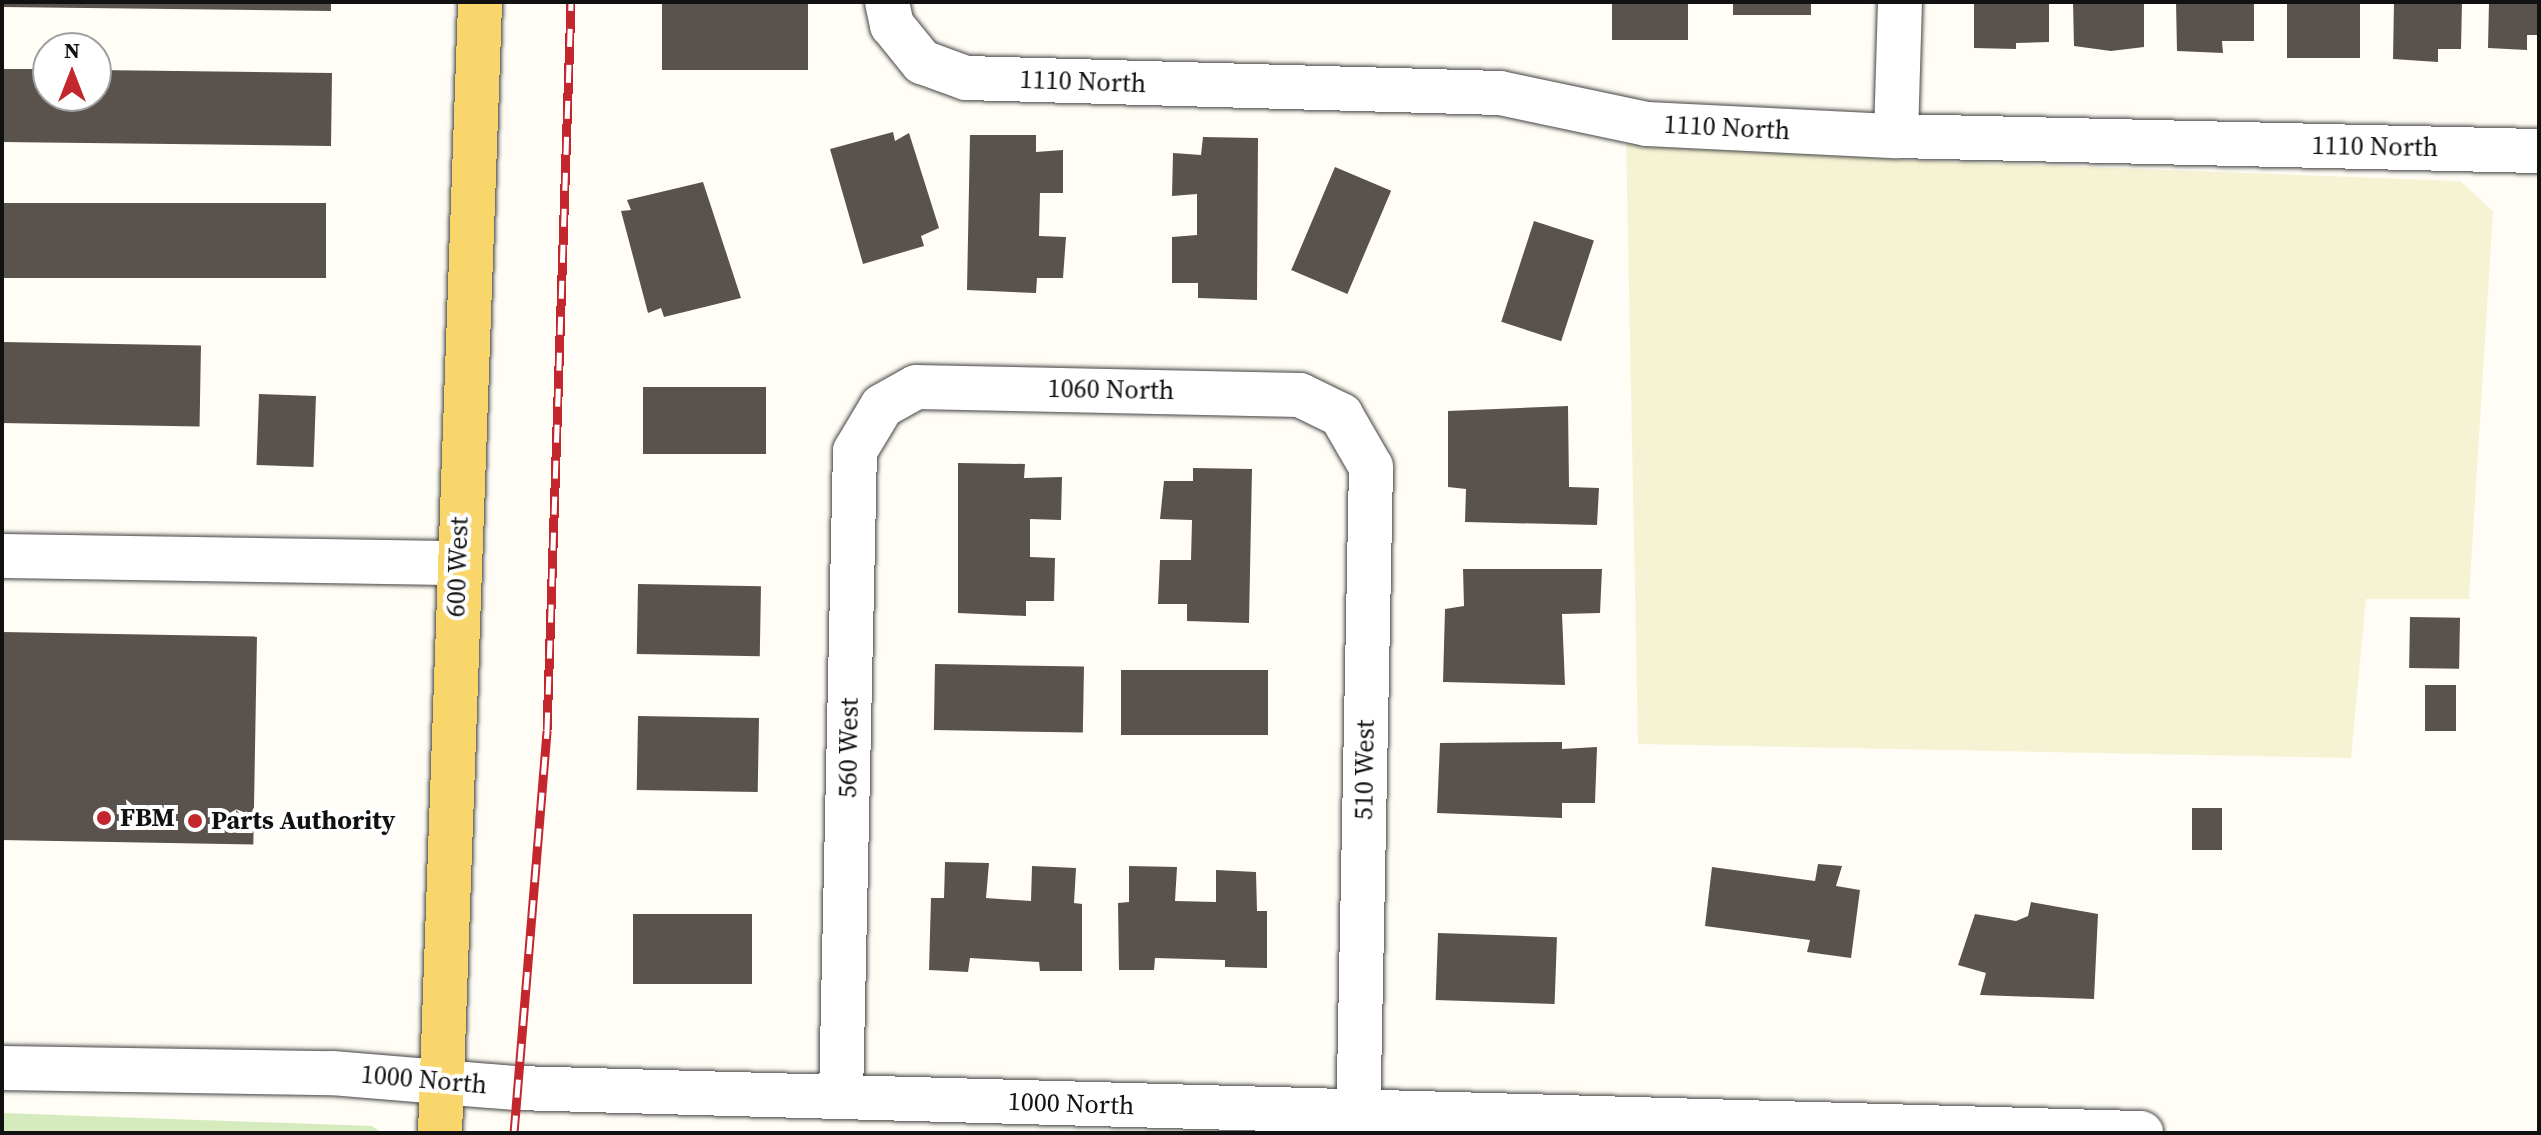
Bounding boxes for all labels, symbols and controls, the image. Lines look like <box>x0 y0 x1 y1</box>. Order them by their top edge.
north arrow <box>32 32 112 112</box>
text: N <box>64 35 80 65</box>
street label: 1110 North <box>1019 64 1147 100</box>
street label: 1110 North <box>1663 109 1791 147</box>
street label: 1110 North <box>2311 130 2439 164</box>
street label: 1060 North <box>1047 373 1175 407</box>
street label: 600 West <box>441 516 475 618</box>
street label: 560 West <box>833 697 865 799</box>
street label: 510 West <box>1349 719 1381 821</box>
place label: FBM <box>120 802 175 834</box>
place label: Parts Authority <box>211 805 395 837</box>
marker: FBM <box>95 809 113 827</box>
marker: Parts Authority <box>186 812 204 830</box>
street label: 1000 North <box>360 1059 488 1101</box>
street label: 1000 North <box>1007 1086 1135 1122</box>

